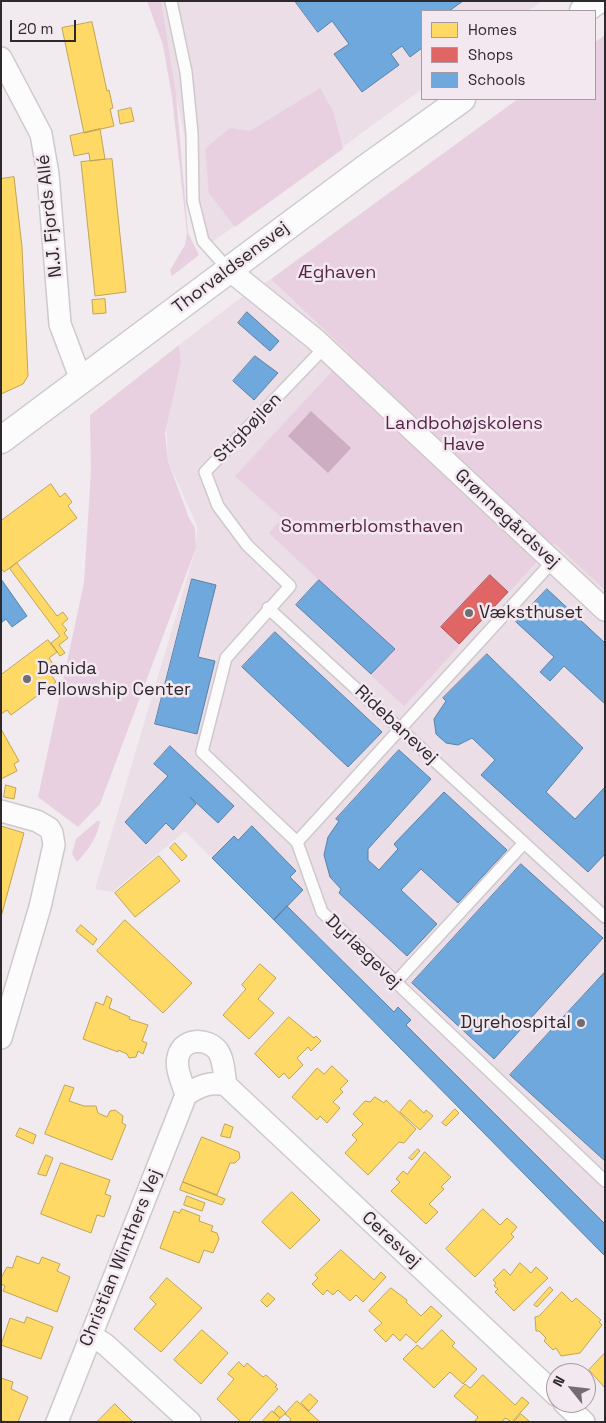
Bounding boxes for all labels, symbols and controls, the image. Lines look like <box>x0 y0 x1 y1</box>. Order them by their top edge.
scale bar <box>12 10 79 42</box>
legend <box>421 10 596 100</box>
text: 20 m <box>18 19 53 38</box>
text: Homes <box>468 20 517 39</box>
text: Shops <box>468 45 513 64</box>
text: Schools <box>468 70 525 89</box>
street label: N.J. Fjords Allé <box>33 153 67 279</box>
street label: Thorvaldsensvej <box>169 217 293 319</box>
park label: Æghaven <box>298 262 376 284</box>
street label: Stigbøjlen <box>209 389 287 467</box>
park label: Landbohøjskolens Have <box>385 413 543 456</box>
street label: Grønnegårdsvej <box>450 465 564 573</box>
park label: Sommerblomsthaven <box>281 516 463 538</box>
place label: Væksthuset <box>479 602 583 624</box>
marker: Væksthuset <box>463 607 475 619</box>
place label: Danida Fellowship Center <box>37 658 191 701</box>
marker: Danida Fellowship Center <box>21 673 33 685</box>
street label: Ridebanevej <box>350 681 442 769</box>
street label: Dyrlægevej <box>321 911 405 993</box>
place label: Dyrehospital <box>460 1012 571 1034</box>
marker: Dyrehospital <box>575 1017 587 1029</box>
street label: Christian Winthers Vej <box>76 1166 166 1350</box>
street label: Ceresvej <box>357 1207 425 1273</box>
north arrow <box>546 1363 596 1413</box>
text: N <box>549 1373 569 1390</box>

